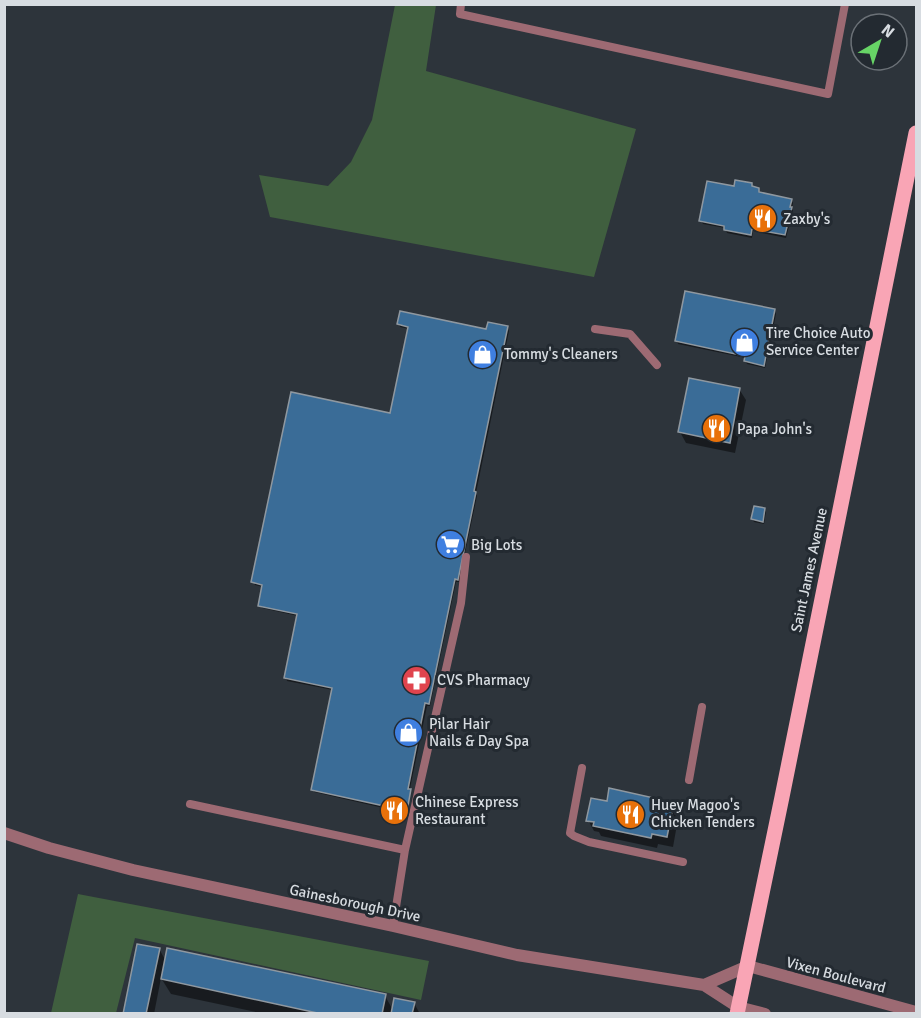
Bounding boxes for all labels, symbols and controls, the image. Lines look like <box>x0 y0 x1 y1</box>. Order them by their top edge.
north arrow <box>849 12 909 72</box>
text: N <box>877 20 898 42</box>
restaurant icon: Zaxby's <box>746 203 778 235</box>
place label: Zaxby's <box>783 210 831 228</box>
place label: Tire Choice Auto Service Center <box>766 324 871 359</box>
shop icon: Tire Choice Auto Service Center <box>729 326 761 358</box>
shop icon: Tommy's Cleaners <box>467 338 499 370</box>
place label: Tommy's Cleaners <box>504 345 618 363</box>
restaurant icon: Papa John's <box>700 413 732 445</box>
place label: Papa John's <box>737 420 813 438</box>
street label: Saint James Avenue <box>787 506 831 634</box>
supermarket icon: Big Lots <box>434 529 466 561</box>
place label: Big Lots <box>471 536 523 554</box>
pharmacy icon: CVS Pharmacy <box>400 664 432 696</box>
place label: CVS Pharmacy <box>437 671 530 689</box>
place label: Pilar Hair Nails & Day Spa <box>429 715 529 750</box>
shop icon: Pilar Hair Nails & Day Spa <box>392 717 424 749</box>
place label: Chinese Express Restaurant <box>415 793 519 828</box>
restaurant icon: Chinese Express Restaurant <box>378 795 410 827</box>
place label: Huey Magoo's Chicken Tenders <box>651 796 755 831</box>
restaurant icon: Huey Magoo's Chicken Tenders <box>614 798 646 830</box>
street label: Gainesborough Drive <box>288 880 422 926</box>
street label: Vixen Boulevard <box>784 953 888 997</box>

